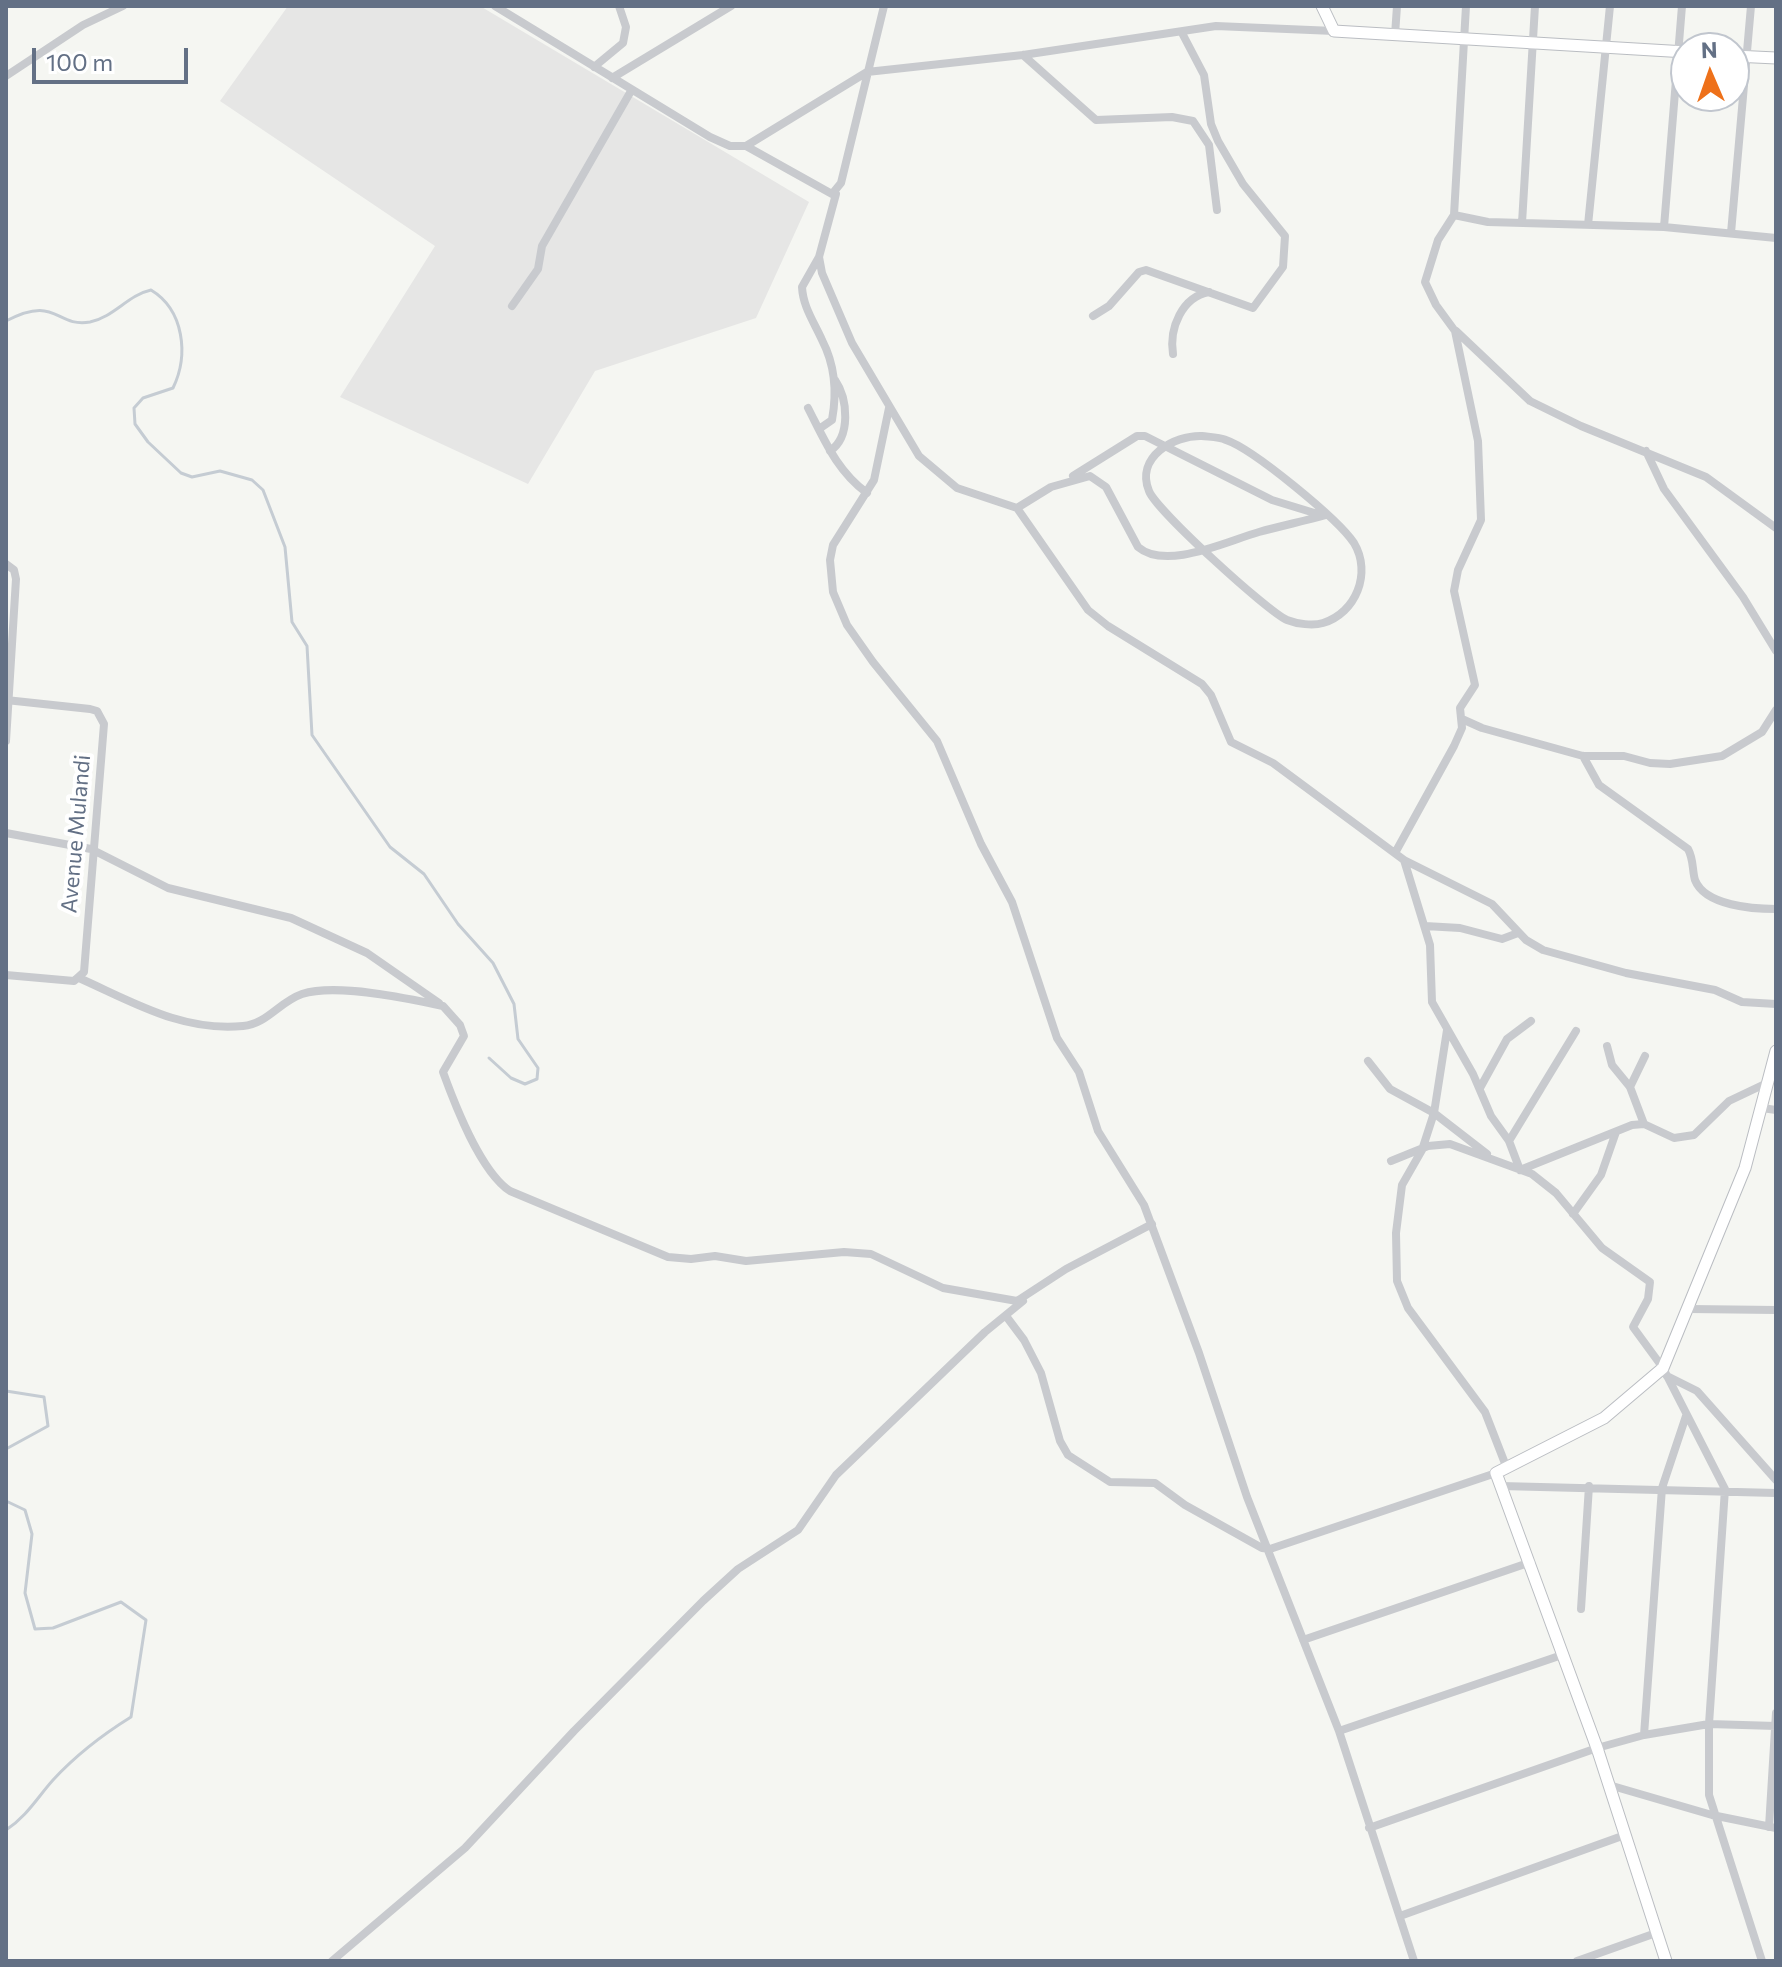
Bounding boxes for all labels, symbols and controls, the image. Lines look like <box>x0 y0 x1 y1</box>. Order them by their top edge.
scale bar <box>36 32 192 82</box>
north arrow <box>1670 32 1750 112</box>
text: N <box>1700 36 1718 63</box>
text: 100 m <box>46 47 113 76</box>
street label: Avenue Mulandi <box>56 754 96 914</box>

